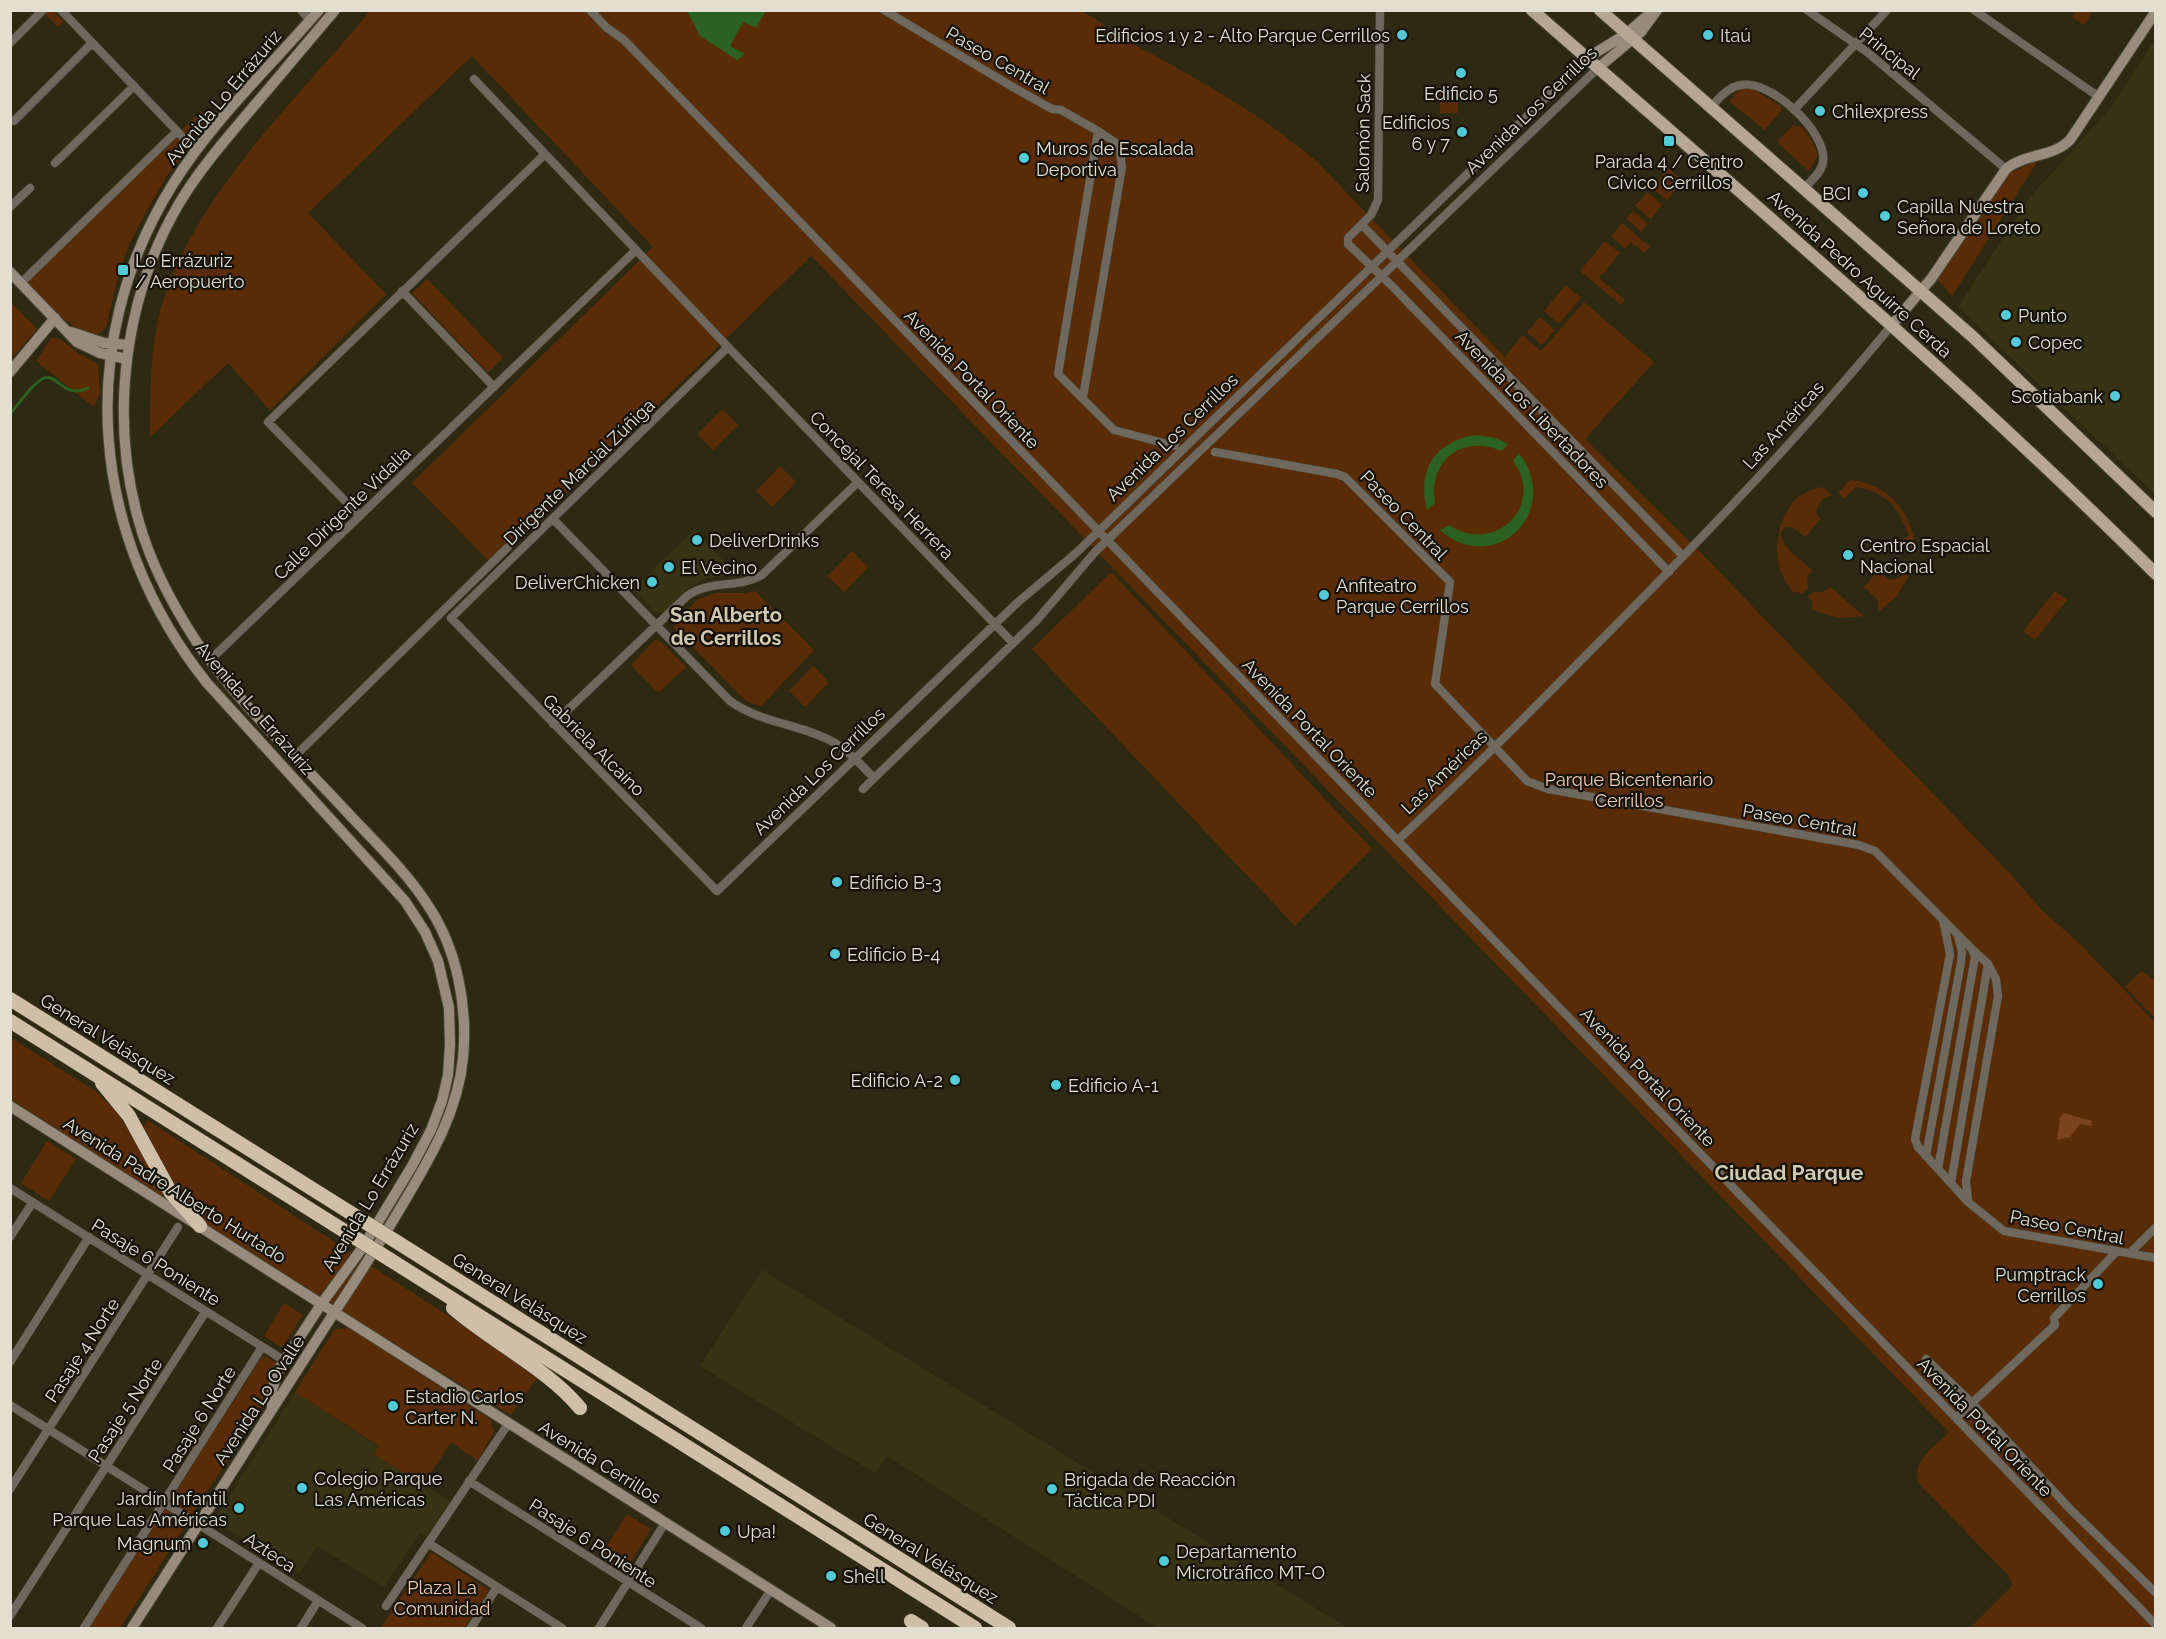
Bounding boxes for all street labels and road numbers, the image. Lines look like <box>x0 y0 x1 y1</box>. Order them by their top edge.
street label: Paseo Central <box>943 22 1053 98</box>
street label: Principal <box>1855 23 1925 83</box>
street label: Avenida Lo Errázuriz <box>161 25 285 168</box>
street label: Avenida Los Cerrillos <box>1461 42 1601 178</box>
street label: Salomón Sack <box>1351 73 1375 193</box>
street label: Avenida Pedro Aguirre Cerda <box>1764 186 1956 362</box>
street label: Avenida Portal Oriente <box>900 305 1044 453</box>
street label: Avenida Los Libertadores <box>1451 326 1613 492</box>
street label: Avenida Los Cerrillos <box>1102 369 1242 505</box>
street label: Las Américas <box>1738 377 1828 473</box>
street label: Dirigente Marcial Zúñiga <box>499 395 659 549</box>
street label: Concejal Teresa Herrera <box>806 406 958 564</box>
street label: Calle Dirigente Vidalia <box>269 442 415 584</box>
street label: Paseo Central <box>1356 466 1452 564</box>
street label: Avenida Lo Errázuriz <box>192 637 318 779</box>
street label: Avenida Portal Oriente <box>1238 654 1382 802</box>
street label: Gabriela Alcaíno <box>539 690 649 800</box>
street label: Avenida Los Cerrillos <box>749 703 889 839</box>
street label: Las Américas <box>1397 726 1491 818</box>
street label: Paseo Central <box>1741 800 1859 840</box>
street label: General Velásquez <box>37 989 179 1089</box>
street label: Avenida Portal Oriente <box>1576 1003 1720 1151</box>
street label: Avenida Padre Alberto Hurtado <box>60 1113 290 1268</box>
street label: Avenida Lo Errázuriz <box>317 1119 423 1275</box>
street label: Paseo Central <box>2008 1206 2126 1248</box>
street label: Pasaje 6 Poniente <box>88 1214 225 1310</box>
street label: General Velásquez <box>449 1248 591 1348</box>
street label: Pasaje 4 Norte <box>40 1293 124 1406</box>
street label: Avenida Lo Ovalle <box>209 1331 309 1469</box>
street label: Avenida Portal Oriente <box>1913 1353 2057 1501</box>
street label: Pasaje 5 Norte <box>83 1354 167 1466</box>
street label: Pasaje 6 Norte <box>158 1362 240 1476</box>
street label: Avenida Cerrillos <box>535 1416 665 1508</box>
street label: Pasaje 6 Poniente <box>525 1494 661 1592</box>
street label: General Velásquez <box>860 1508 1002 1608</box>
street label: Azteca <box>240 1528 300 1576</box>

